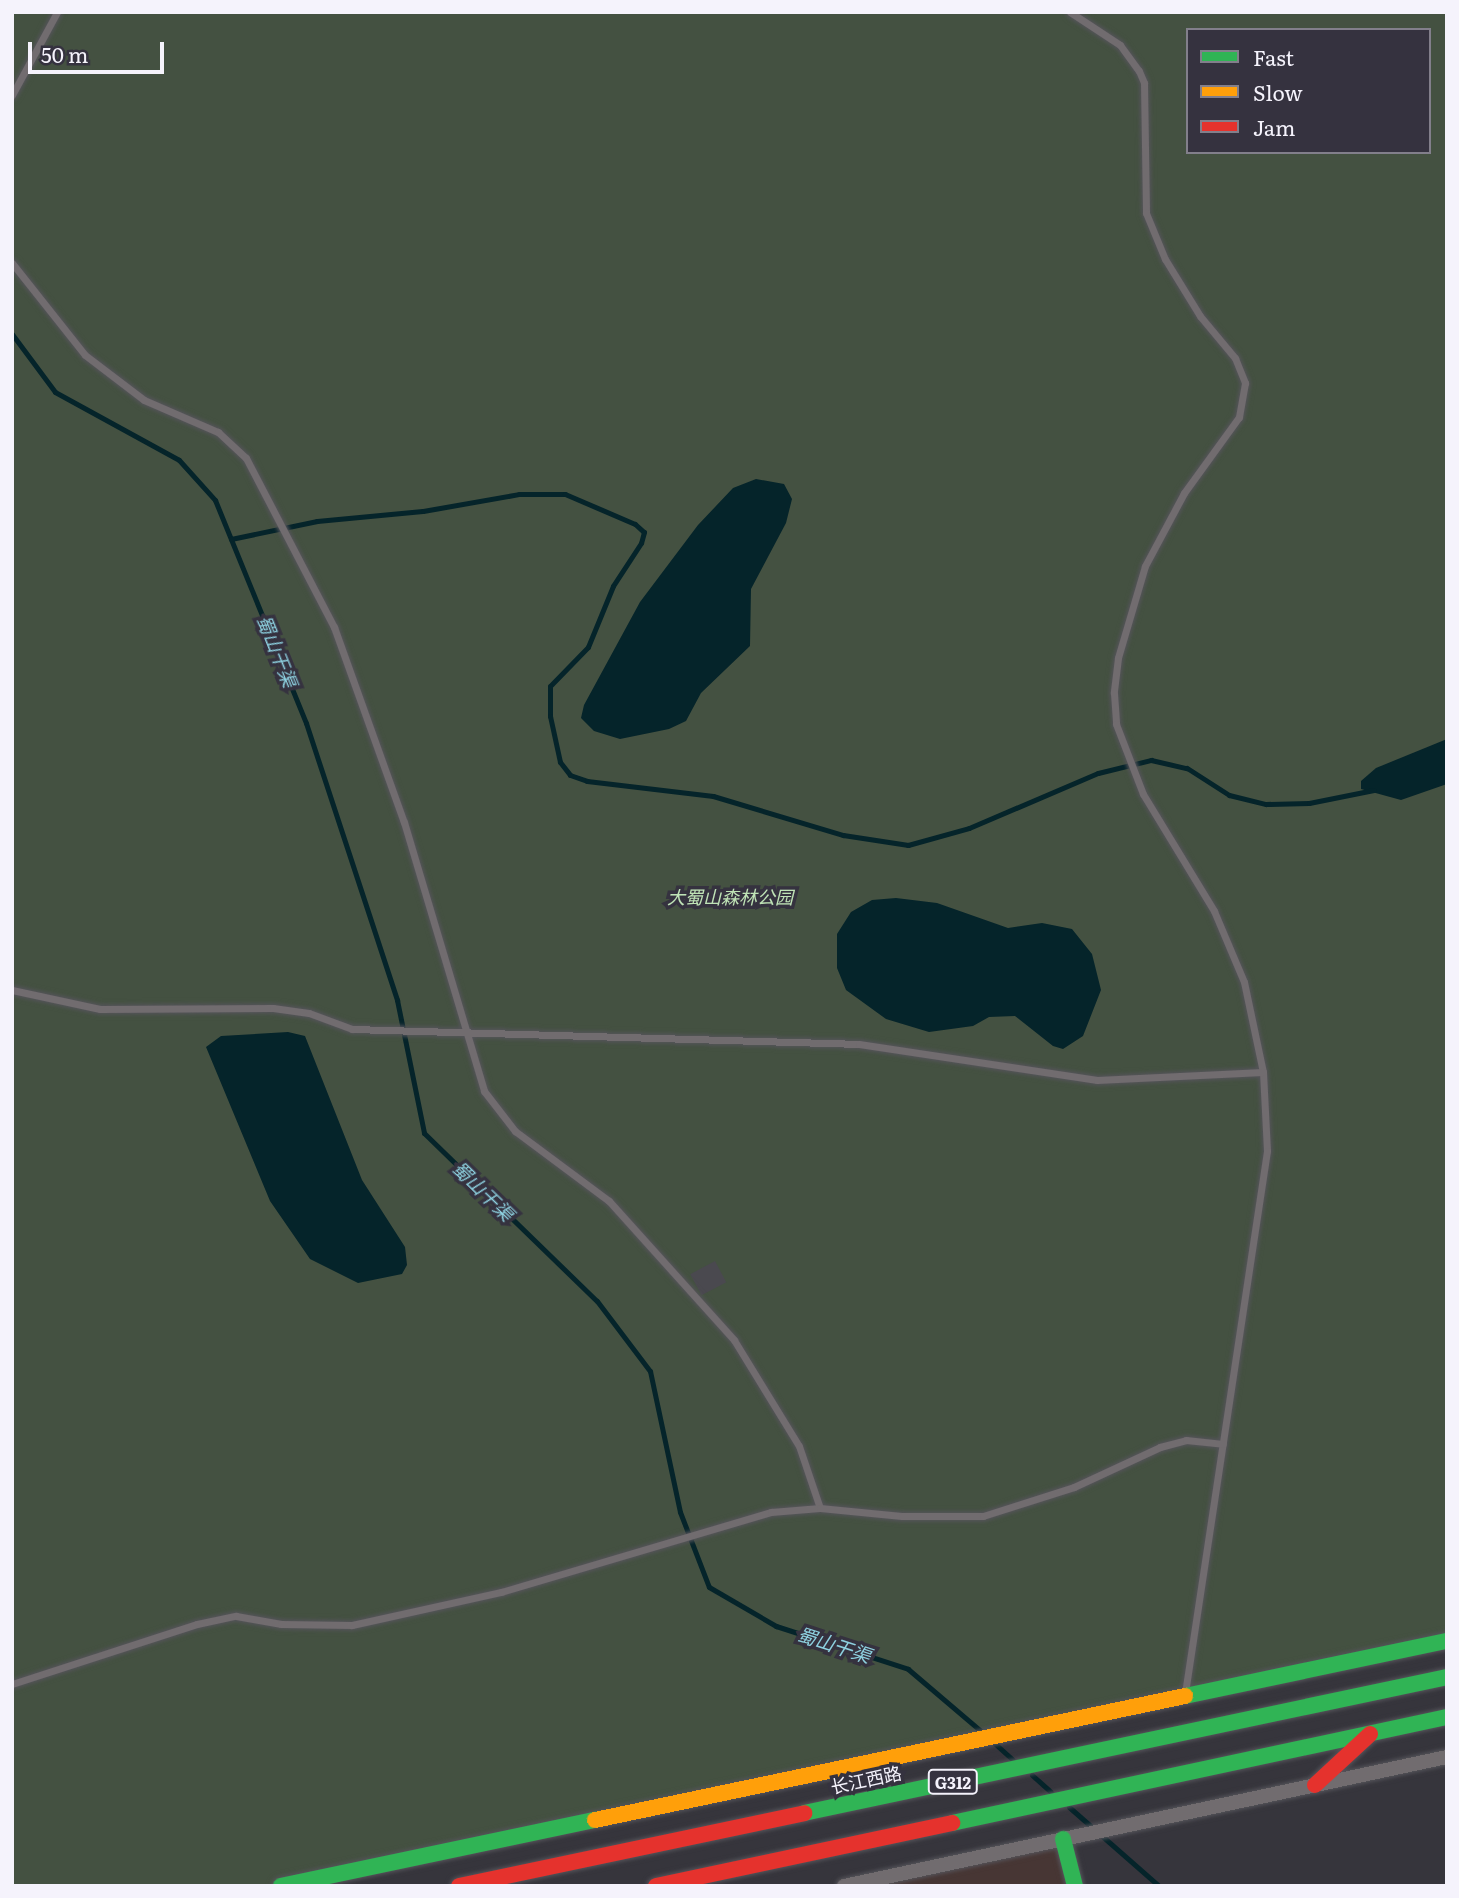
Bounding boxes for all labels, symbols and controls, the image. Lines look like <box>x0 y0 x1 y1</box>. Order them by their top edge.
scale bar <box>32 28 168 72</box>
legend <box>1186 28 1431 154</box>
text: 50 m <box>41 38 88 69</box>
text: Fast <box>1253 41 1294 72</box>
text: Slow <box>1253 76 1303 107</box>
text: Jam <box>1253 111 1295 142</box>
water label: 蜀山干渠 <box>252 611 302 691</box>
park label: 大蜀山森林公园 <box>667 886 793 908</box>
water label: 蜀山干渠 <box>448 1156 518 1226</box>
water label: 蜀山干渠 <box>794 1622 874 1668</box>
street label: 长江西路 <box>829 1762 903 1798</box>
road number: G312 <box>927 1770 979 1795</box>

